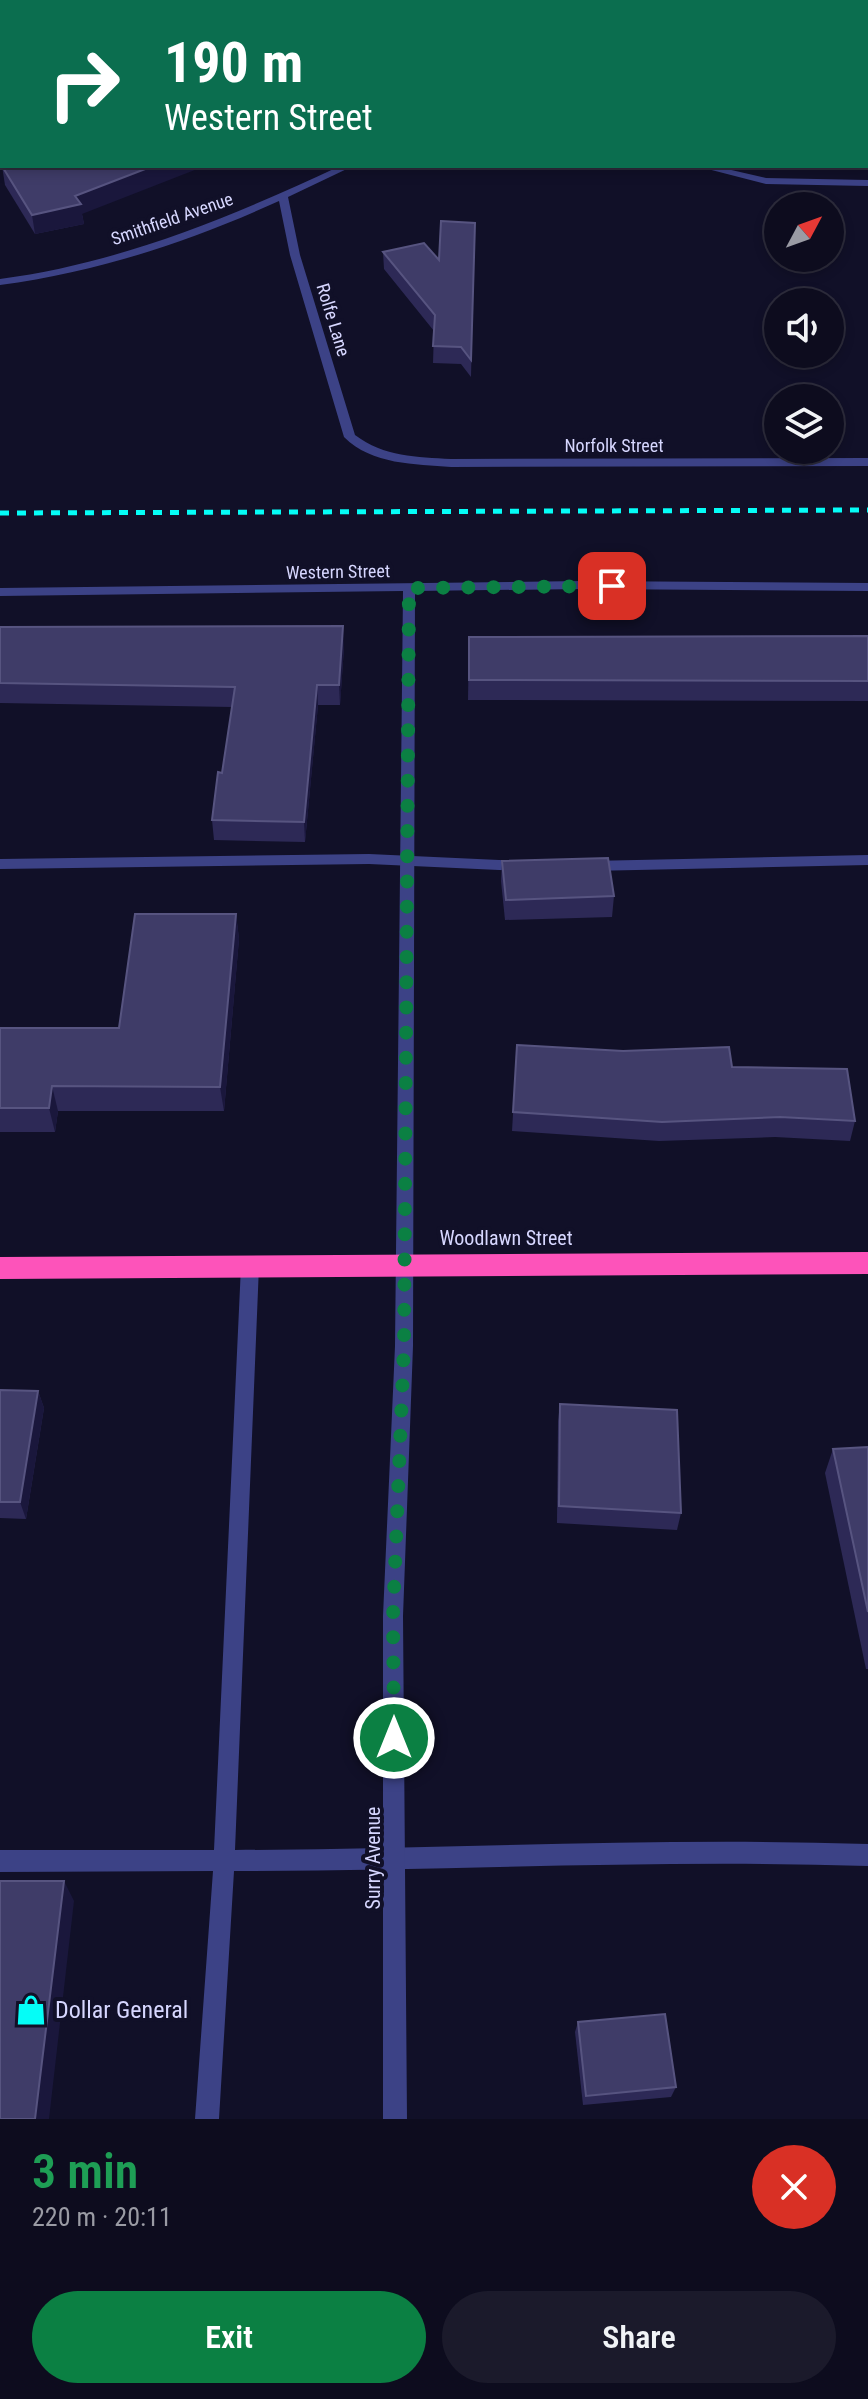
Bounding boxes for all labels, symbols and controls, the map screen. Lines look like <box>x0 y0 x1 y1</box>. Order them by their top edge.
text: 190 m <box>164 30 303 96</box>
icon: right <box>32 32 136 136</box>
text: Western Street <box>164 97 373 139</box>
street label: Smithfield Avenue <box>108 188 235 249</box>
north arrow <box>764 192 844 272</box>
map controls <box>764 192 844 464</box>
street label: Rolfe Lane <box>312 281 355 359</box>
button: sound <box>764 288 844 368</box>
button: layers <box>764 384 844 464</box>
street label: Norfolk Street <box>564 435 664 456</box>
pin <box>578 552 646 620</box>
street label: Western Street <box>286 560 390 583</box>
icon: arrive <box>590 564 634 608</box>
street label: Woodlawn Street <box>439 1226 573 1250</box>
position arrow <box>352 1696 436 1780</box>
street label: Surry Avenue <box>361 1807 385 1909</box>
shop icon: Dollar General <box>14 1993 48 2027</box>
place label: Dollar General <box>55 1996 188 2024</box>
text: 3 min <box>32 2143 138 2200</box>
button: close <box>752 2145 836 2229</box>
text: 220 m · 20:11 <box>32 2202 172 2232</box>
button: Exit <box>32 2291 426 2383</box>
button: Share <box>442 2291 836 2383</box>

